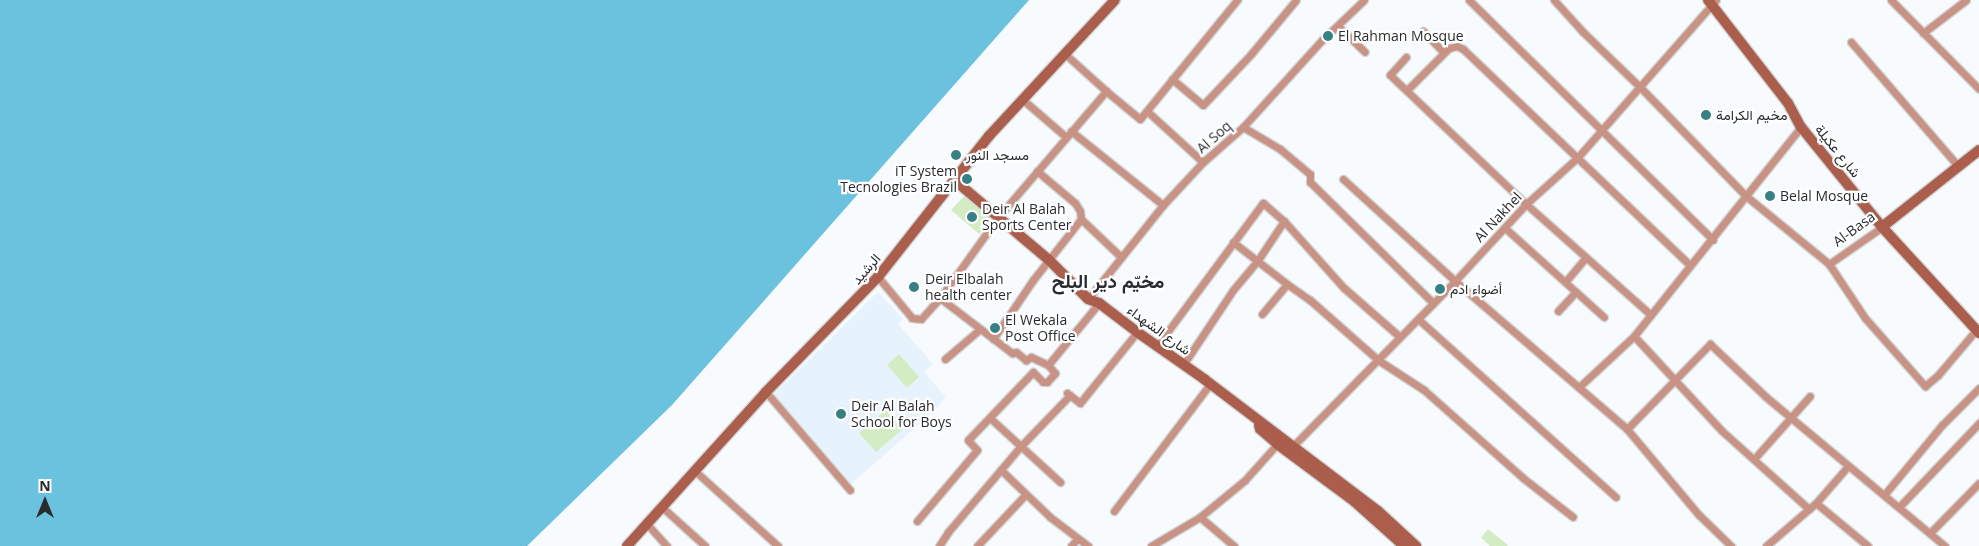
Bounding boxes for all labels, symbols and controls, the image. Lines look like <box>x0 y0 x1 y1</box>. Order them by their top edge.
place label: El Rahman Mosque <box>1338 28 1464 44</box>
marker: El Rahman Mosque <box>1322 30 1334 42</box>
place label: مخيم الكرامة <box>1716 107 1787 123</box>
marker: مخيم الكرامة <box>1700 109 1712 121</box>
street label: Al Soq <box>1193 117 1235 157</box>
street label: شارع عكيلة <box>1812 121 1864 181</box>
place label: مسجد النور <box>966 147 1029 163</box>
marker: مسجد النور <box>950 149 962 161</box>
place label: iT System Tecnologies Brazil <box>840 163 957 196</box>
marker: iT System Tecnologies Brazil <box>961 173 973 185</box>
place label: Belal Mosque <box>1780 188 1868 204</box>
street label: Al Nakhel <box>1471 189 1525 245</box>
marker: Belal Mosque <box>1764 190 1776 202</box>
place label: Deir Al Balah Sports Center <box>982 201 1072 233</box>
street label: Al-Basa <box>1830 208 1878 250</box>
marker: Deir Al Balah Sports Center <box>966 211 978 223</box>
street label: الرشيد <box>848 250 884 288</box>
place label: Deir Elbalah health center <box>925 271 1012 304</box>
district label: مخيّم دير البلح <box>1052 271 1164 293</box>
marker: Deir Elbalah health center <box>907 280 921 294</box>
place label: أضواء ادم <box>1450 281 1502 297</box>
marker: أضواء ادم <box>1434 283 1446 295</box>
street label: شارع الشهداء <box>1124 301 1194 359</box>
place label: El Wekala Post Office <box>1005 312 1076 344</box>
marker: El Wekala Post Office <box>989 322 1001 334</box>
place label: Deir Al Balah School for Boys <box>851 398 952 431</box>
marker: Deir Al Balah School for Boys <box>835 408 847 420</box>
north arrow <box>20 476 70 526</box>
text: N <box>39 476 51 495</box>

